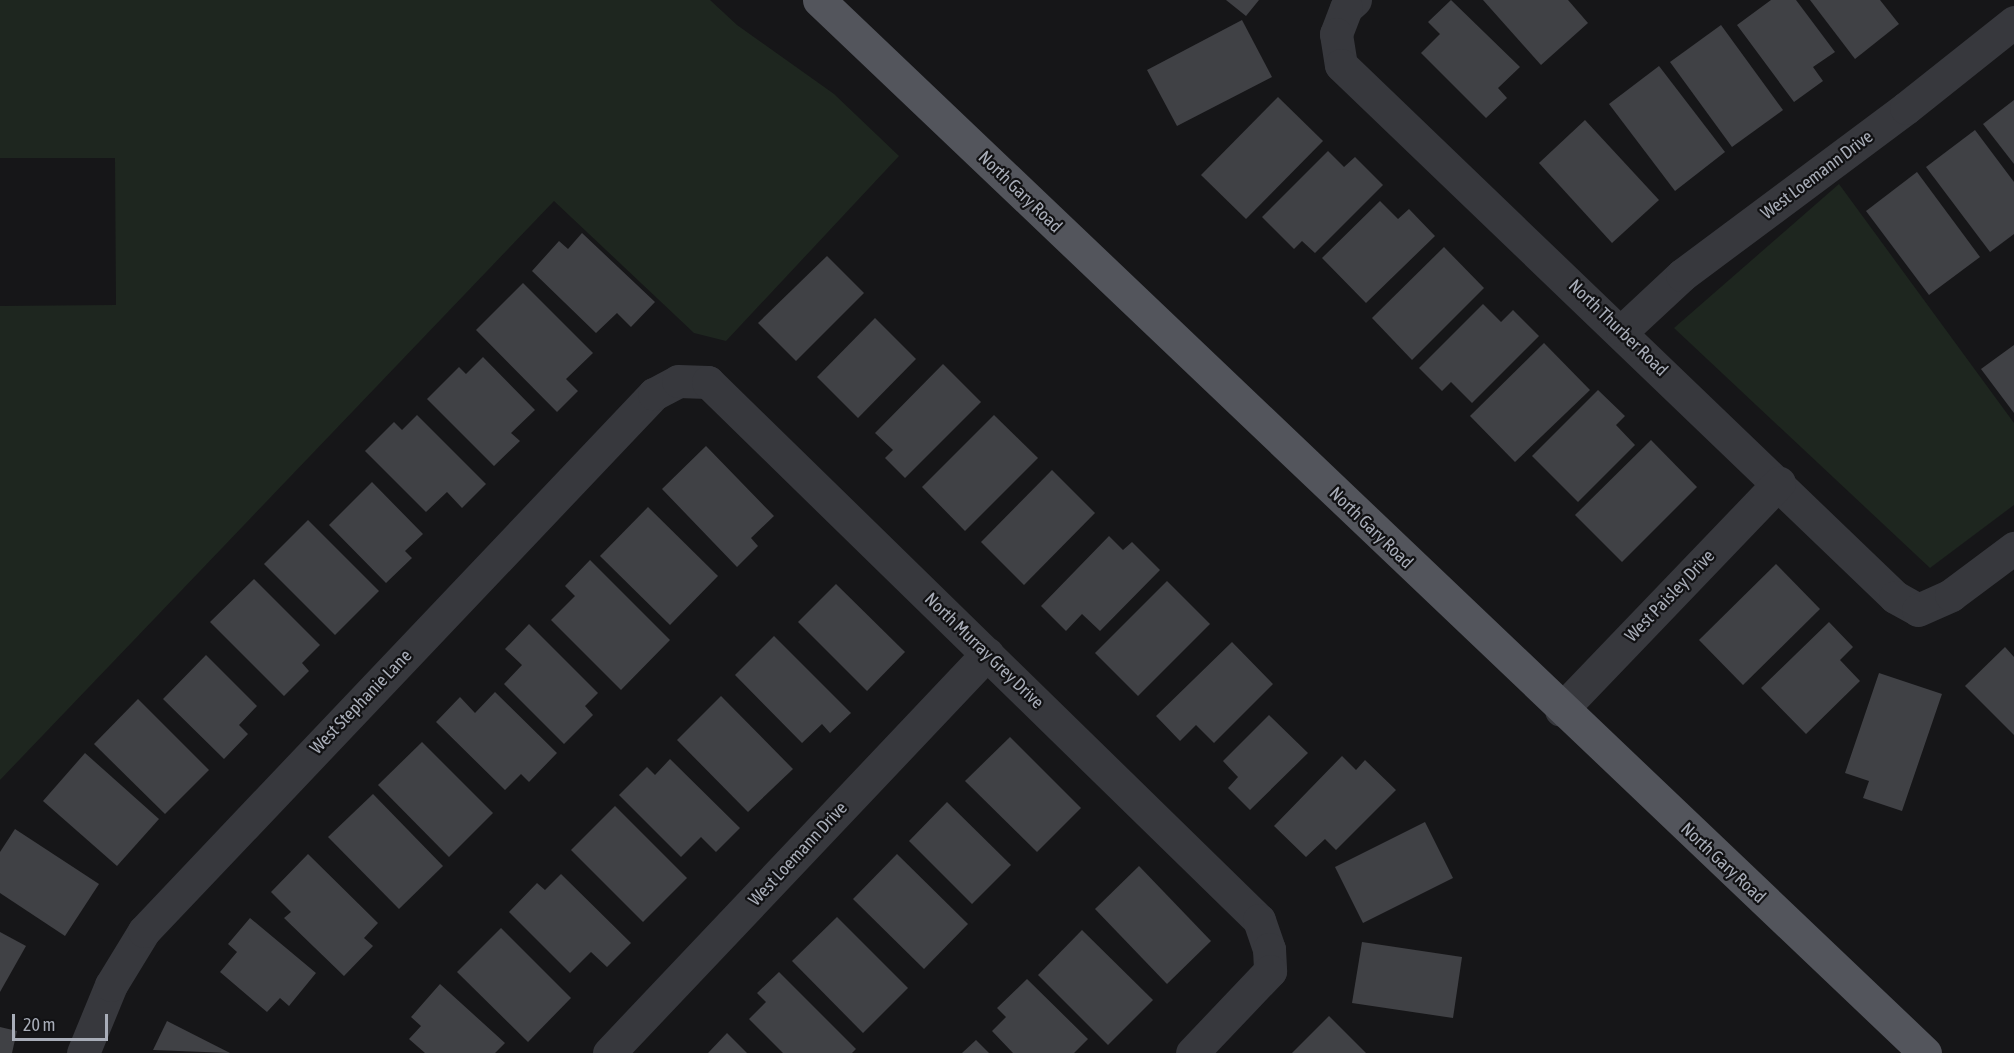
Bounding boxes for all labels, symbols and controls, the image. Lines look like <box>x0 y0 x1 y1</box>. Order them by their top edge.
street label: West Loemann Drive <box>1757 126 1877 224</box>
street label: North Gary Road <box>974 147 1066 237</box>
street label: North Thurber Road <box>1564 275 1672 381</box>
street label: North Gary Road <box>1325 483 1417 573</box>
street label: West Paisley Drive <box>1621 546 1719 646</box>
street label: North Murray Grey Drive <box>920 589 1048 713</box>
street label: West Stephanie Lane <box>306 645 416 759</box>
street label: West Loemann Drive <box>744 797 852 911</box>
street label: North Gary Road <box>1676 818 1770 908</box>
scale bar <box>15 1002 111 1040</box>
text: 20 m <box>23 1014 55 1035</box>

